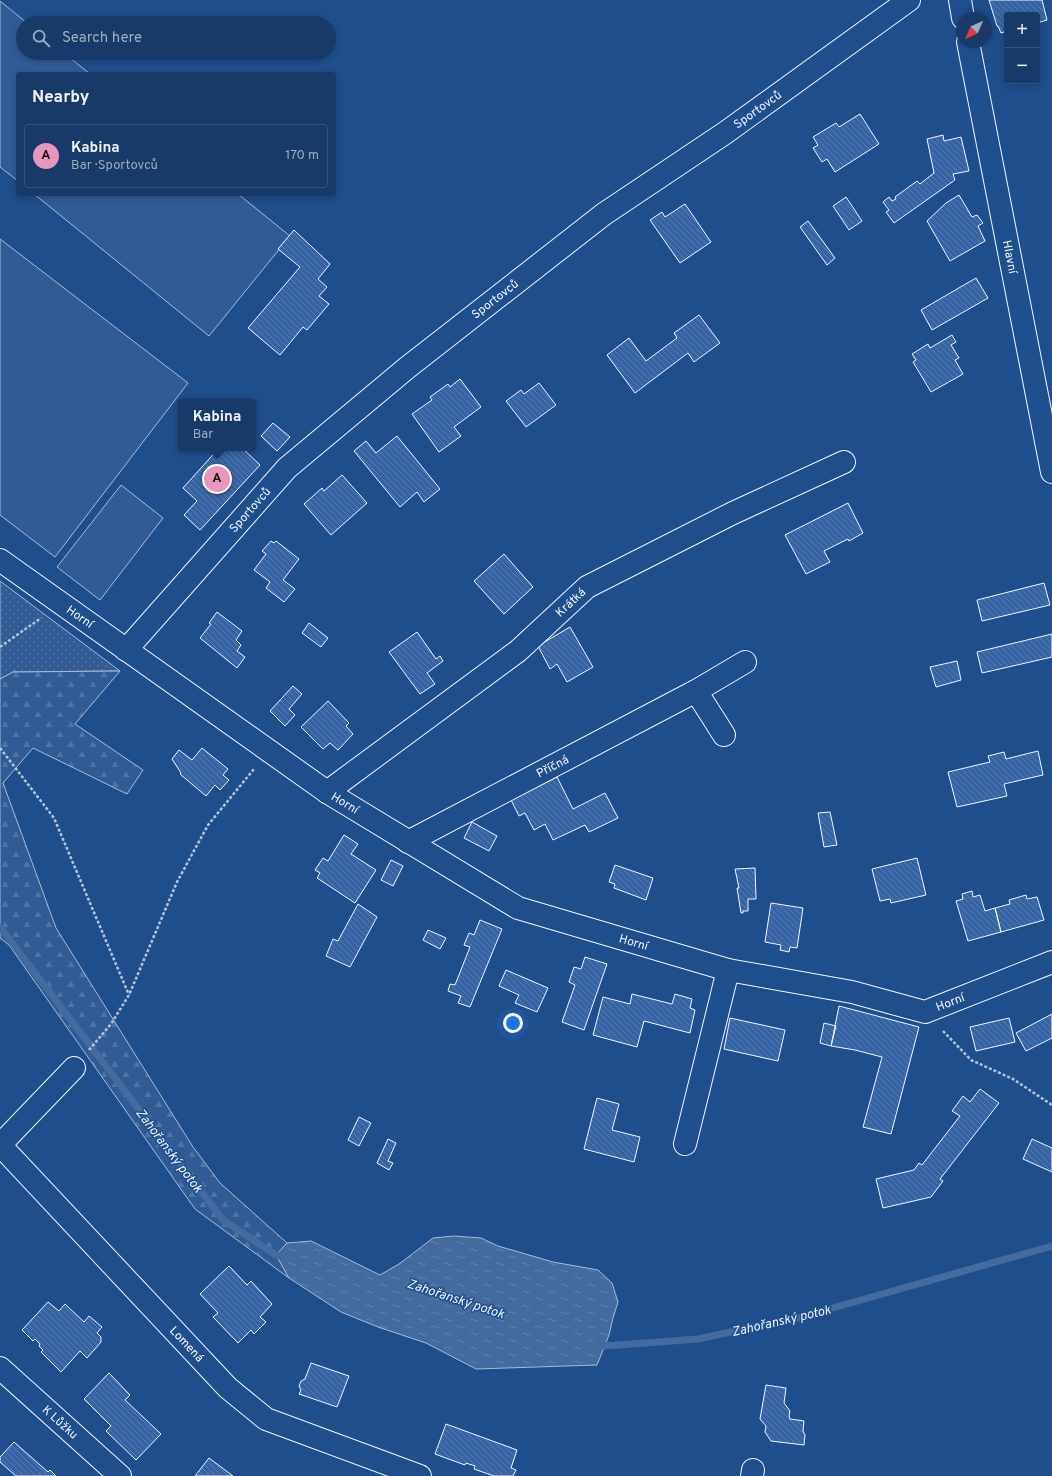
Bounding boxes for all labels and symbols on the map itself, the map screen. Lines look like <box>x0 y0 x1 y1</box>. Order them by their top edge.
north arrow <box>956 12 992 48</box>
street label: Sportovců <box>731 88 785 133</box>
street label: Hlavní <box>998 239 1020 276</box>
street label: Sportovců <box>469 276 522 323</box>
pin: A <box>204 464 230 494</box>
street label: Sportovců <box>226 485 275 537</box>
street label: Krátká <box>553 585 590 621</box>
street label: Horní <box>63 602 97 633</box>
street label: Příčná <box>534 752 572 782</box>
street label: Horní <box>328 789 362 819</box>
street label: Horní <box>617 931 651 955</box>
street label: Horní <box>934 990 968 1016</box>
your location <box>503 1013 523 1033</box>
water label: Zahořanský potok <box>132 1106 206 1197</box>
water label: Zahořanský potok <box>405 1277 506 1323</box>
water label: Zahořanský potok <box>730 1303 833 1341</box>
street label: Lomená <box>165 1323 207 1366</box>
street label: K Lůžku <box>38 1403 81 1443</box>

